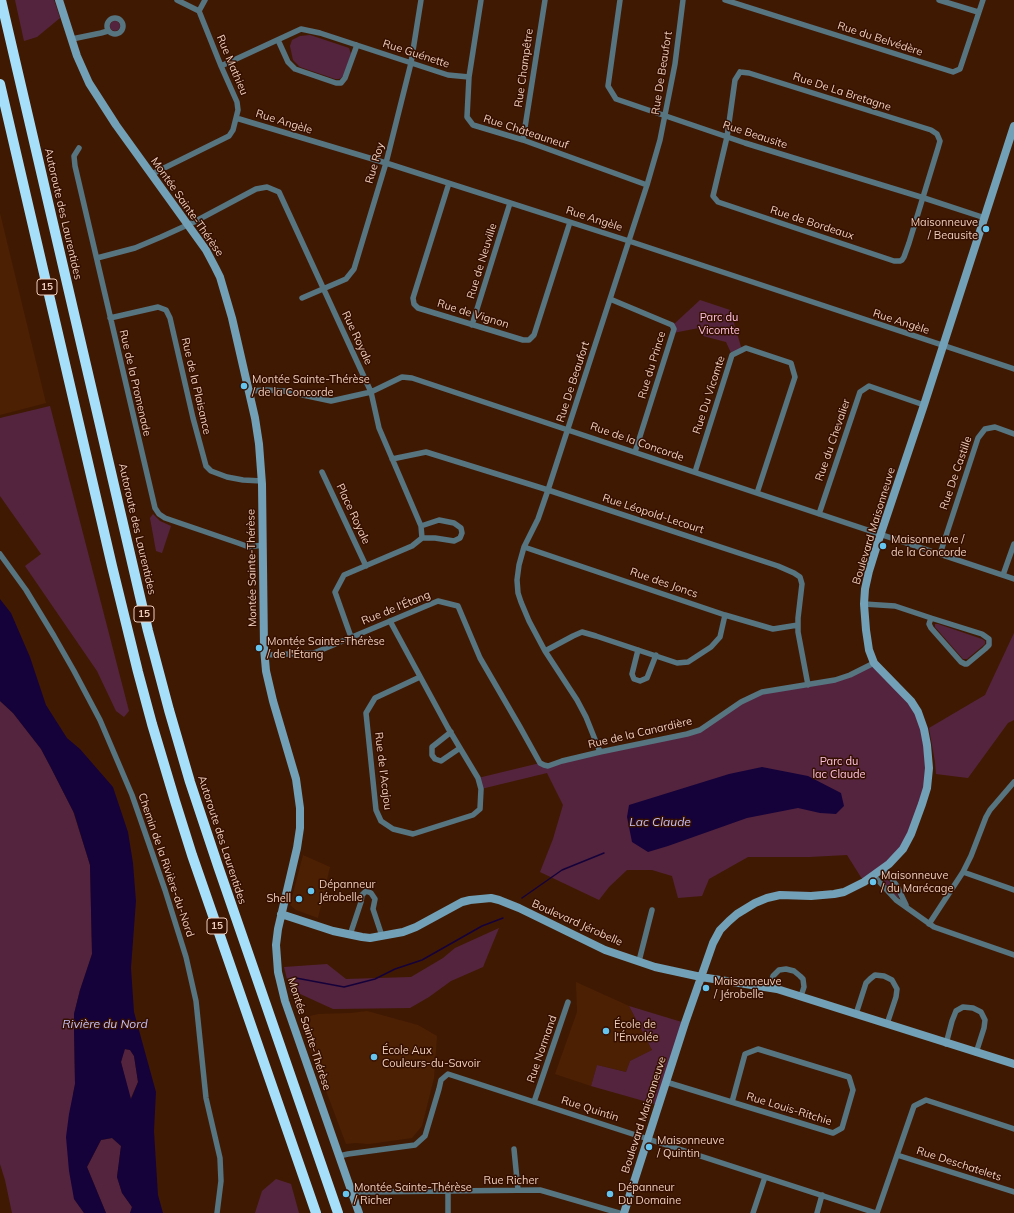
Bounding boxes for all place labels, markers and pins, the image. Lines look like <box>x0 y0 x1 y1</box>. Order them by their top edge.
place label: Maisonneuve / Beausite <box>911 216 978 242</box>
marker: Maisonneuve / Beausite <box>981 224 991 234</box>
place label: Montée Sainte-Thérèse / de la Concorde <box>252 373 370 399</box>
marker: Montée Sainte-Thérèse / de la Concorde <box>239 381 249 391</box>
place label: Maisonneuve / de la Concorde <box>891 533 967 559</box>
marker: Maisonneuve / de la Concorde <box>878 541 888 551</box>
place label: Montée Sainte-Thérèse / de l'Étang <box>267 635 385 661</box>
marker: Montée Sainte-Thérèse / de l'Étang <box>254 643 264 653</box>
place label: Maisonneuve / du Marécage <box>881 869 953 895</box>
marker: Maisonneuve / du Marécage <box>868 877 878 887</box>
place label: Dépanneur Jérobelle <box>319 878 376 904</box>
marker: Dépanneur Jérobelle <box>306 886 316 896</box>
place label: Shell <box>266 892 291 906</box>
marker: Shell <box>294 894 304 904</box>
place label: Maisonneuve / Jérobelle <box>714 975 781 1001</box>
marker: Maisonneuve / Jérobelle <box>701 983 711 993</box>
place label: École de l'Énvolée <box>614 1018 659 1044</box>
marker: École de l'Énvolée <box>601 1026 611 1036</box>
place label: École Aux Couleurs-du-Savoir <box>382 1044 480 1070</box>
marker: École Aux Couleurs-du-Savoir <box>369 1052 379 1062</box>
place label: Maisonneuve / Quintin <box>657 1134 724 1160</box>
marker: Maisonneuve / Quintin <box>644 1142 654 1152</box>
place label: Montée Sainte-Thérèse / Richer <box>354 1181 472 1207</box>
place label: Dépanneur Du Domaine <box>618 1181 681 1207</box>
marker: Montée Sainte-Thérèse / Richer <box>341 1189 351 1199</box>
marker: Dépanneur Du Domaine <box>605 1189 615 1199</box>

